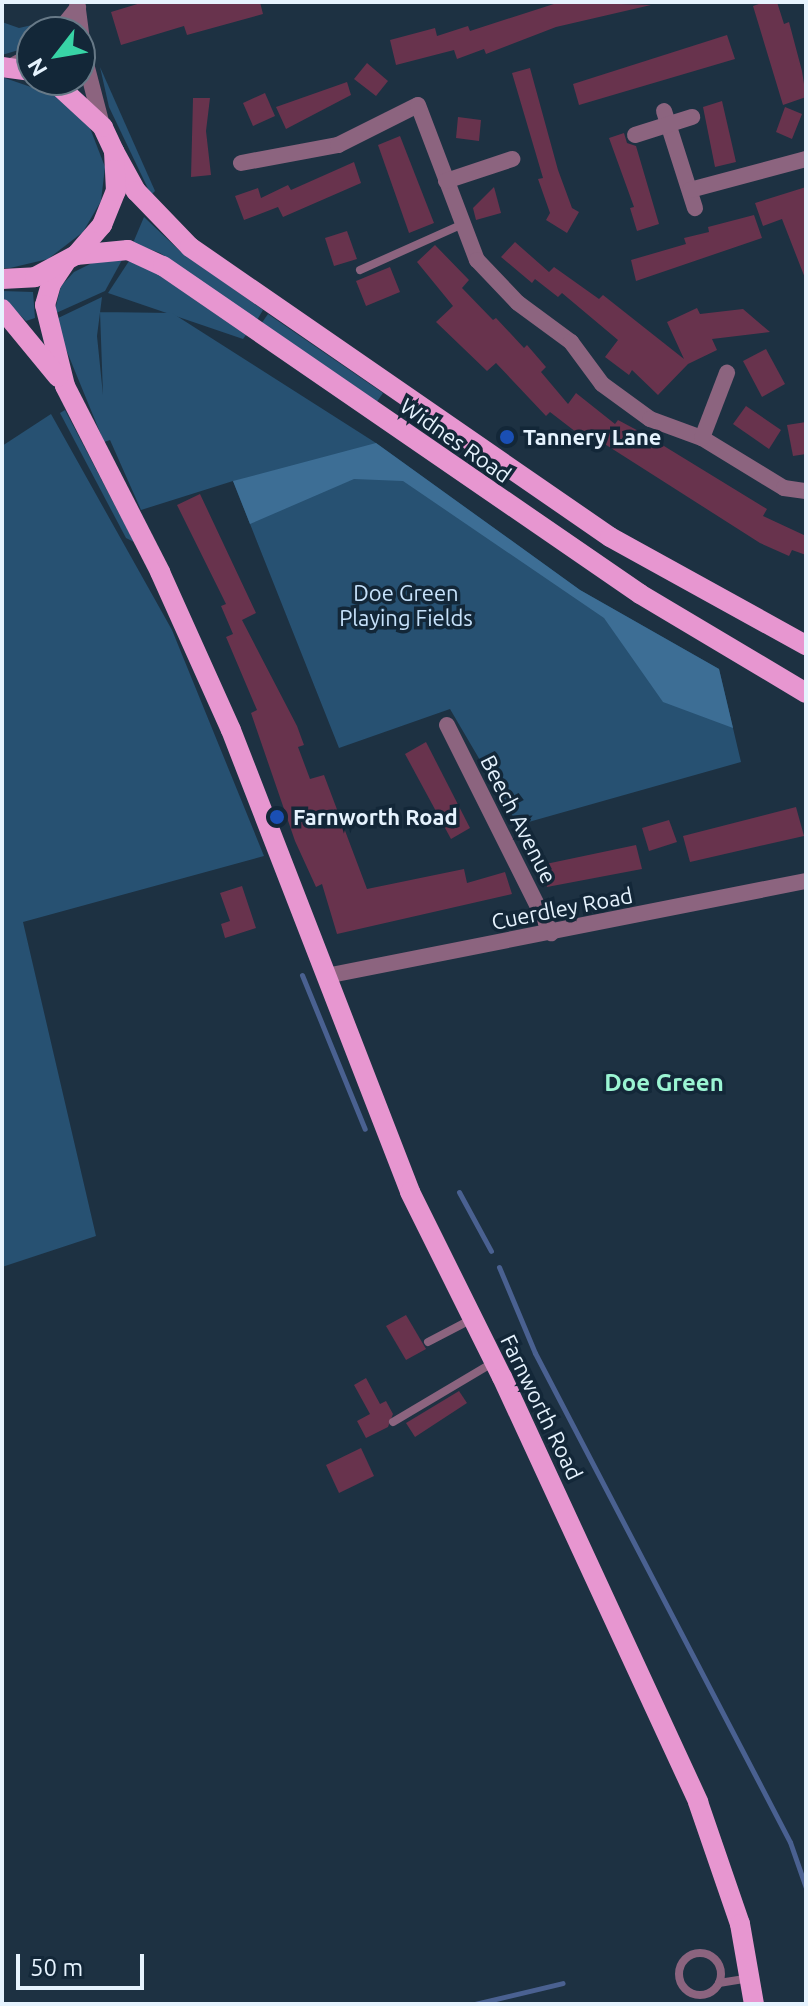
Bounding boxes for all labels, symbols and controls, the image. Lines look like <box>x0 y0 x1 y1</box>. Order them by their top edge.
north arrow <box>16 16 96 96</box>
text: N <box>22 54 52 81</box>
street label: Widnes Road <box>396 392 516 488</box>
place label: Tannery Lane <box>523 424 661 450</box>
marker: Tannery Lane <box>498 428 516 446</box>
park label: Doe Green Playing Fields <box>339 579 473 630</box>
street label: Beech Avenue <box>475 751 563 887</box>
place label: Farnworth Road <box>293 804 458 830</box>
marker: Farnworth Road <box>268 808 286 826</box>
street label: Cuerdley Road <box>489 881 635 935</box>
district label: Doe Green <box>604 1069 724 1097</box>
street label: Farnworth Road <box>495 1330 589 1484</box>
scale bar <box>20 1938 148 1988</box>
text: 50 m <box>30 1954 83 1981</box>

